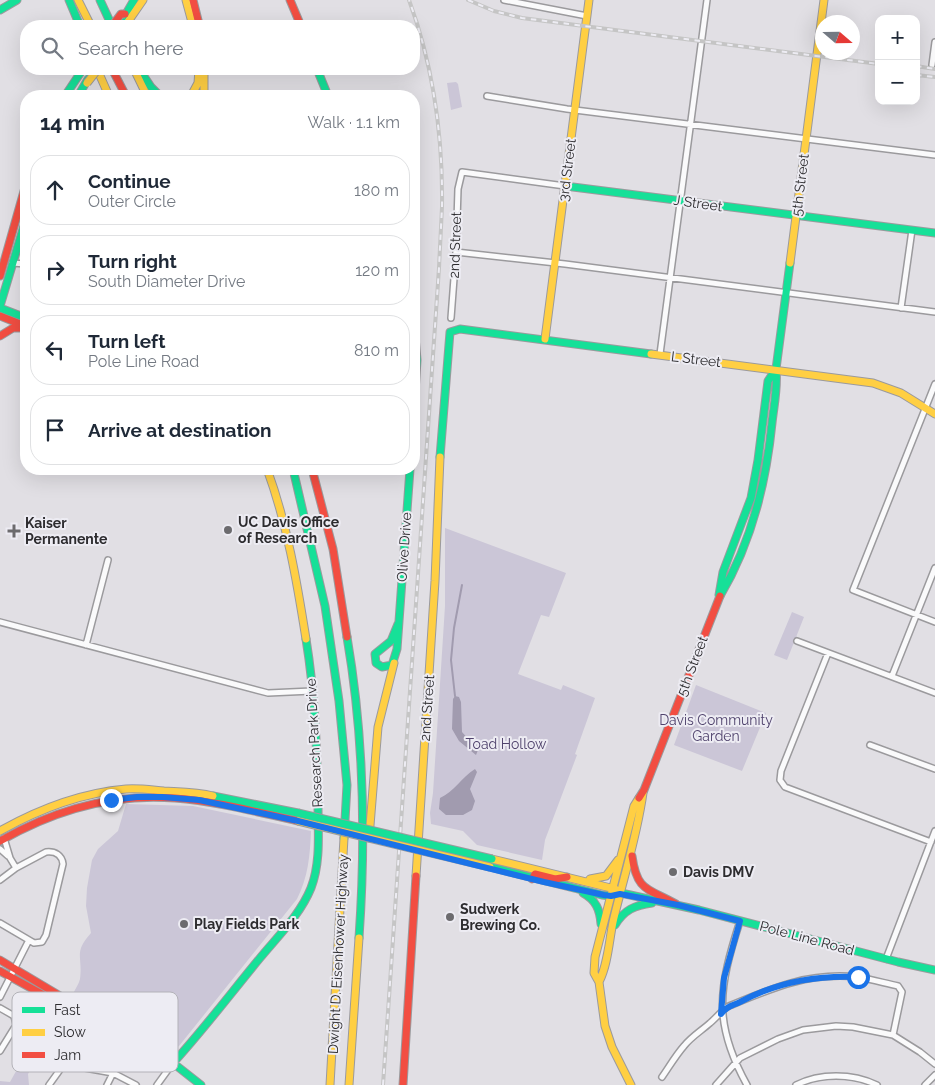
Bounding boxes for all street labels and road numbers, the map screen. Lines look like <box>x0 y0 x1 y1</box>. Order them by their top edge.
street label: 3rd Street <box>555 137 579 202</box>
street label: 5th Street <box>788 153 812 217</box>
street label: J Street <box>673 192 724 214</box>
street label: 2nd Street <box>446 211 464 279</box>
street label: L Street <box>670 348 722 370</box>
street label: Olive Drive <box>394 512 414 582</box>
street label: 5th Street <box>673 634 711 698</box>
street label: 2nd Street <box>417 674 437 742</box>
street label: Research Park Drive <box>303 678 325 808</box>
street label: Dwight D. Eisenhower Highway <box>325 853 351 1054</box>
street label: Pole Line Road <box>758 918 856 958</box>

